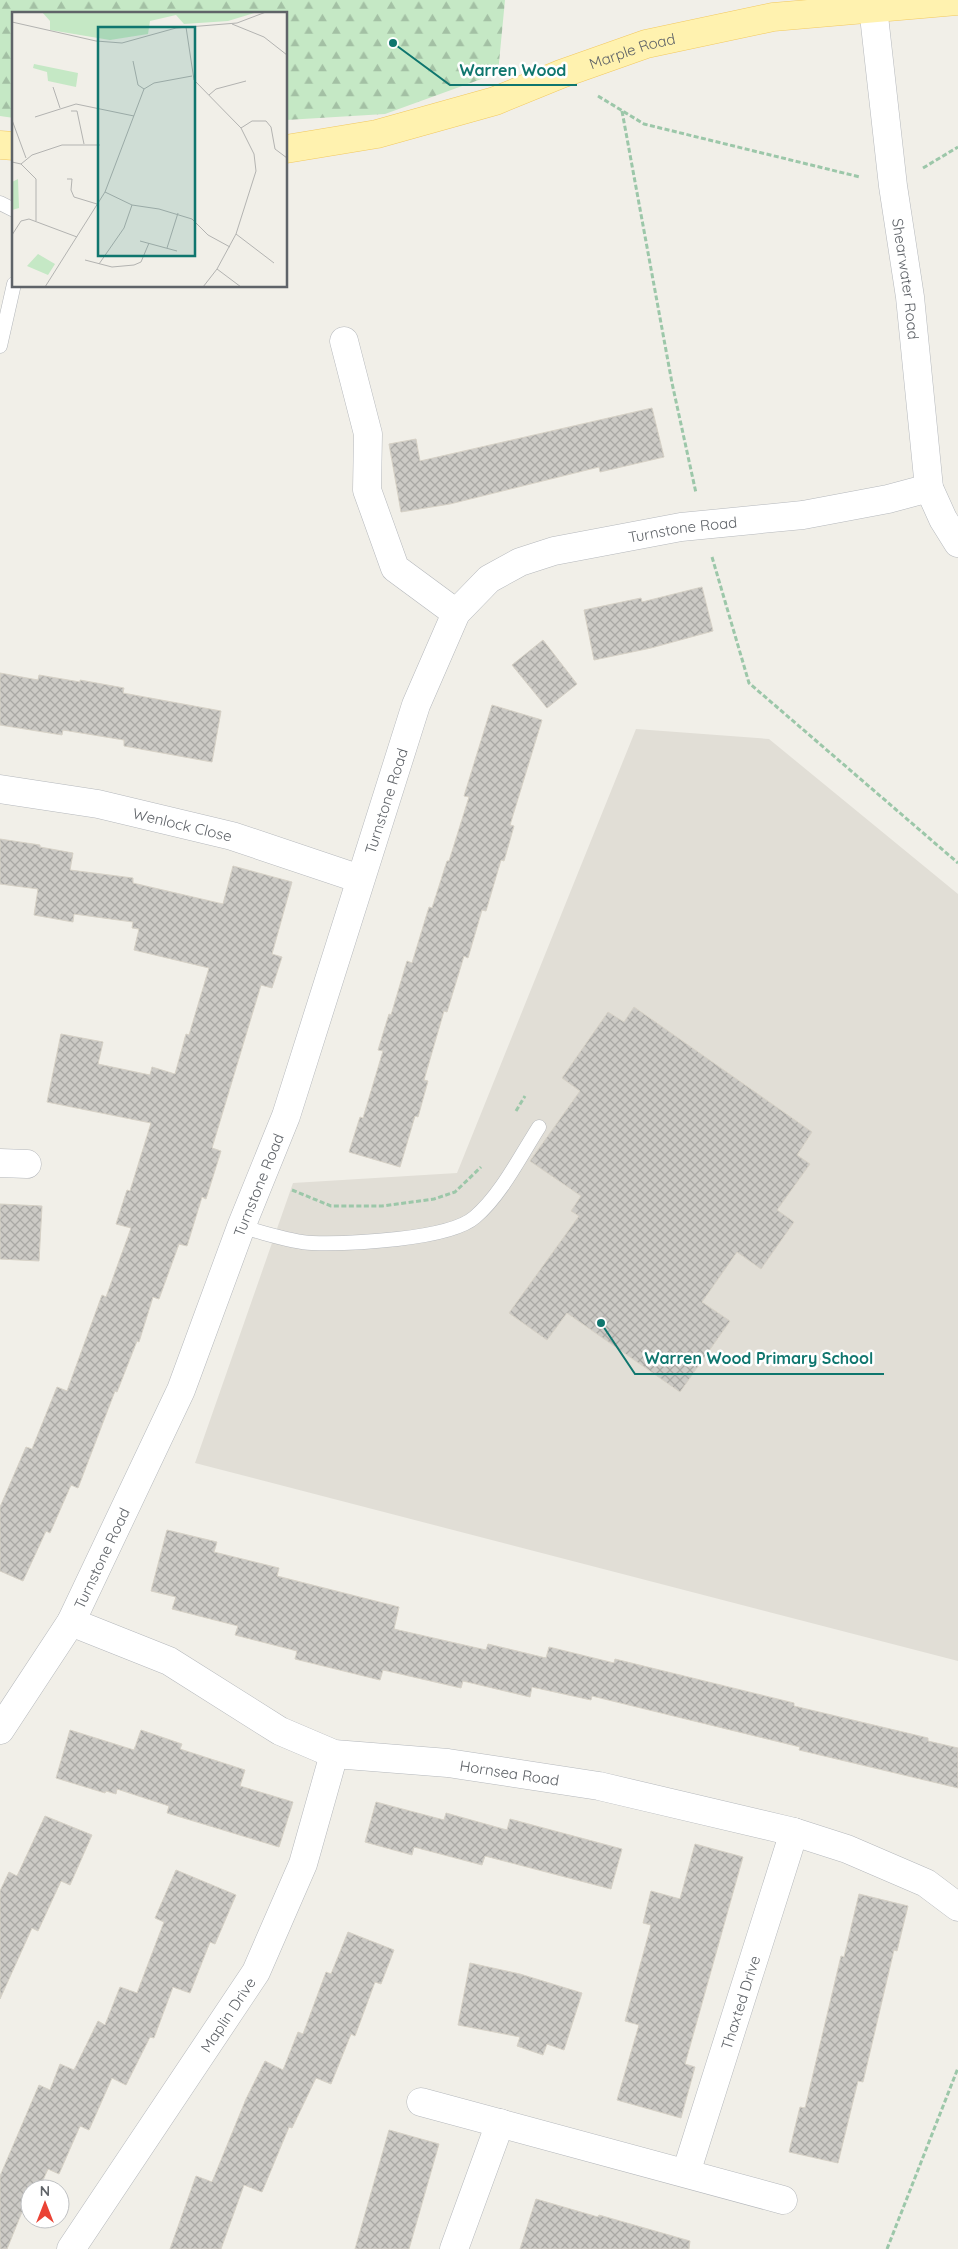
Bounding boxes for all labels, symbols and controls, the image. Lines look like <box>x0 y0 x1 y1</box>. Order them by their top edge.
inset map <box>12 12 288 288</box>
street label: Marple Road <box>586 29 677 73</box>
callout: Warren Wood <box>450 54 577 85</box>
text: Warren Wood <box>460 60 566 80</box>
street label: Shearwater Road <box>889 217 924 340</box>
street label: Turnstone Road <box>627 512 738 546</box>
street label: Turnstone Road <box>360 746 411 856</box>
street label: Wenlock Close <box>131 803 234 845</box>
street label: Turnstone Road <box>229 1131 287 1239</box>
callout: Warren Wood Primary School <box>635 1343 884 1374</box>
text: Warren Wood Primary School <box>645 1348 873 1368</box>
street label: Turnstone Road <box>69 1504 133 1612</box>
street label: Hornsea Road <box>458 1755 561 1789</box>
street label: Thaxted Drive <box>716 1953 764 2052</box>
street label: Maplin Drive <box>196 1973 259 2056</box>
north arrow <box>20 2179 70 2229</box>
text: N <box>40 2182 50 2200</box>

